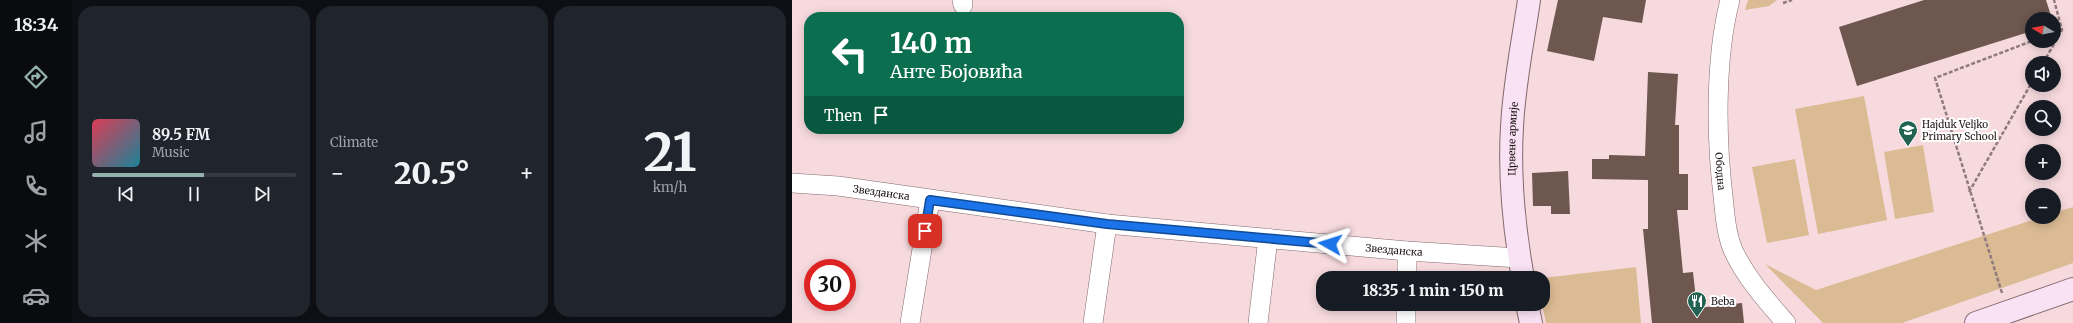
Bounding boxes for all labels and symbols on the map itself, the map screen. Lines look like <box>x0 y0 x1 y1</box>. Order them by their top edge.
north arrow <box>2025 12 2061 48</box>
street label: Црвене армије <box>1505 101 1521 176</box>
place label: Hajduk Veljko Primary School <box>1922 118 1997 143</box>
school or university icon: Hajduk Veljko Primary School <box>1897 119 1919 147</box>
street label: Ободна <box>1712 152 1728 191</box>
street label: Звезданска <box>852 182 911 203</box>
pin <box>908 214 942 248</box>
position arrow <box>1309 223 1351 265</box>
street label: Звезданска <box>1365 241 1424 259</box>
speed limit sign: 30 <box>804 259 856 311</box>
restaurant icon: Beba <box>1686 290 1708 318</box>
place label: Beba <box>1711 295 1735 308</box>

